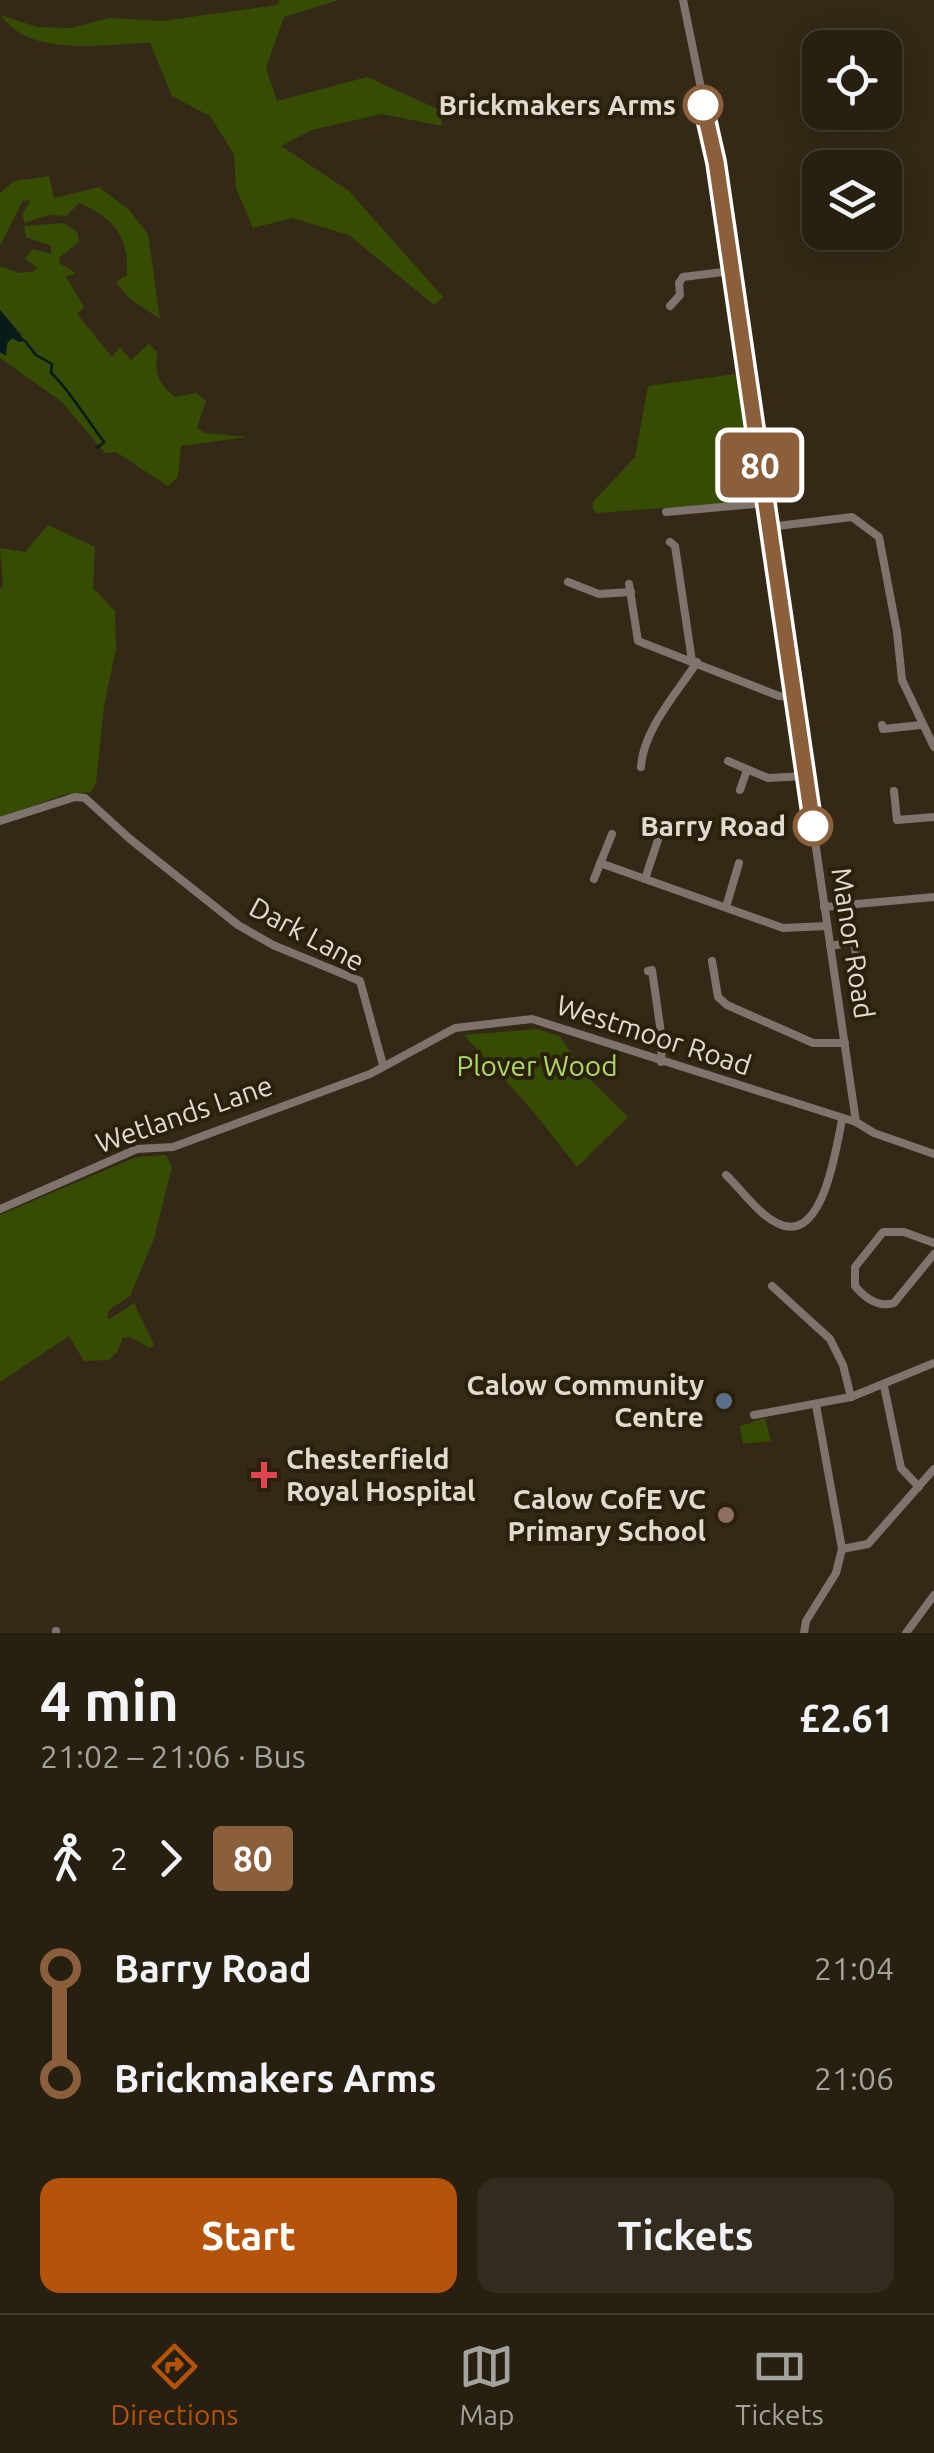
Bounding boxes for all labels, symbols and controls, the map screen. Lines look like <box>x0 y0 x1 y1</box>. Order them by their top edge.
map controls <box>802 30 902 250</box>
button: locate <box>802 30 902 130</box>
marker: Brickmakers Arms <box>684 86 722 124</box>
place label: Brickmakers Arms <box>438 89 676 120</box>
button: layers <box>802 150 902 250</box>
line badge: 80 <box>715 432 805 498</box>
text: 80 <box>740 445 780 485</box>
marker: Barry Road <box>794 807 832 845</box>
place label: Barry Road <box>640 810 786 841</box>
street label: Manor Road <box>826 865 881 1021</box>
street label: Dark Lane <box>245 890 370 977</box>
street label: Westmoor Road <box>553 988 755 1081</box>
park label: Plover Wood <box>456 1050 618 1081</box>
street label: Wetlands Lane <box>91 1069 276 1158</box>
place label: Calow Community Centre <box>467 1369 704 1432</box>
marker: Calow Community Centre <box>713 1390 735 1412</box>
place label: Chesterfield Royal Hospital <box>286 1443 476 1506</box>
marker: Chesterfield Royal Hospital <box>251 1462 277 1488</box>
place label: Calow CofE VC Primary School <box>508 1483 706 1546</box>
marker: Calow CofE VC Primary School <box>715 1504 737 1526</box>
text: 4 min <box>40 1670 179 1731</box>
text: £2.61 <box>799 1697 894 1739</box>
text: 21:02 – 21:06 · Bus <box>40 1738 306 1774</box>
icon: walk <box>40 1831 95 1886</box>
icon: forward <box>143 1831 198 1886</box>
text: 80 <box>233 1838 273 1878</box>
text: 2 <box>110 1840 128 1876</box>
text: Barry Road <box>114 1947 312 1989</box>
text: 21:04 <box>814 1950 894 1986</box>
text: Brickmakers Arms <box>114 2057 436 2099</box>
text: 21:06 <box>814 2060 894 2096</box>
button: Start <box>40 2178 457 2293</box>
button: Tickets <box>477 2178 894 2293</box>
tab: Directions <box>110 2339 238 2430</box>
tab: Map <box>459 2339 514 2430</box>
tab: Tickets <box>735 2339 824 2430</box>

